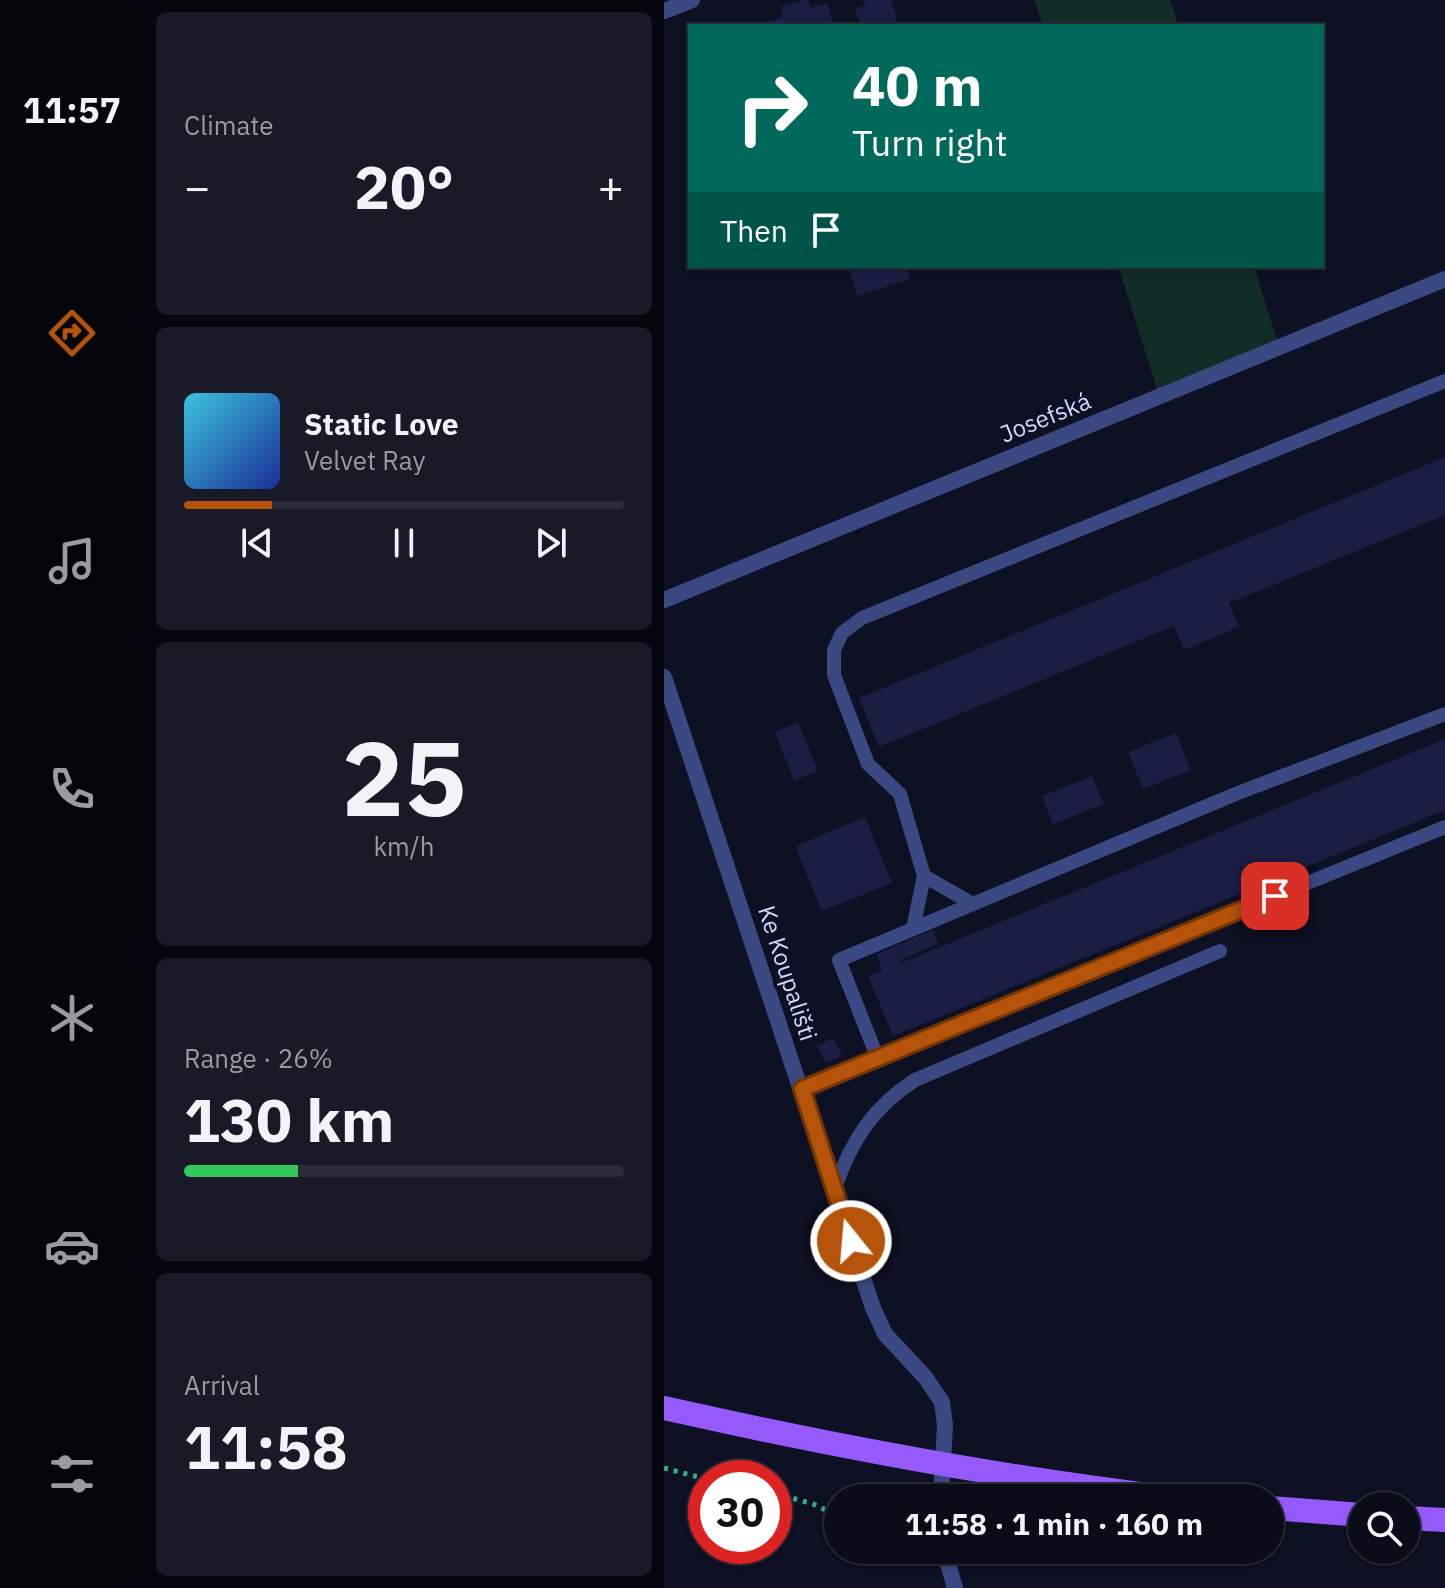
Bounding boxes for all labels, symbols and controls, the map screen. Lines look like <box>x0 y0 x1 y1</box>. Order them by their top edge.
text: 40 m <box>852 49 982 121</box>
icon: right <box>720 56 824 160</box>
text: 11:57 <box>23 86 121 133</box>
text: Climate <box>184 108 274 142</box>
text: Turn right <box>852 119 1008 166</box>
text: 20° <box>354 147 454 226</box>
text: − <box>184 158 210 215</box>
text: + <box>598 158 624 215</box>
icon: arrive <box>804 208 848 252</box>
text: Then <box>720 211 788 250</box>
icon: directions <box>44 305 100 361</box>
street label: Josefská <box>995 384 1095 450</box>
text: Static Love <box>304 404 459 443</box>
text: Velvet Ray <box>304 443 425 477</box>
icon: previous <box>235 521 279 565</box>
icon: pause <box>382 521 426 565</box>
icon: next <box>529 521 573 565</box>
icon: music <box>44 533 100 589</box>
text: 25 <box>342 709 466 845</box>
icon: phone <box>44 761 100 817</box>
text: km/h <box>373 829 435 863</box>
pin <box>1241 862 1309 930</box>
icon: arrive <box>1253 874 1297 918</box>
street label: Ke Koupališti <box>751 901 825 1045</box>
icon: climate <box>44 990 100 1046</box>
text: Range · 26% <box>184 1041 333 1075</box>
text: 130 km <box>184 1080 394 1159</box>
position arrow <box>809 1199 893 1283</box>
icon: car <box>44 1218 100 1274</box>
text: Arrival <box>184 1368 260 1402</box>
text: 11:58 <box>184 1407 348 1486</box>
icon: filters <box>44 1446 100 1502</box>
speed limit sign: 30 <box>688 1460 792 1564</box>
map controls <box>1348 1492 1420 1564</box>
button: search <box>1348 1492 1420 1564</box>
text: 11:58 · 1 min · 160 m <box>905 1504 1203 1543</box>

